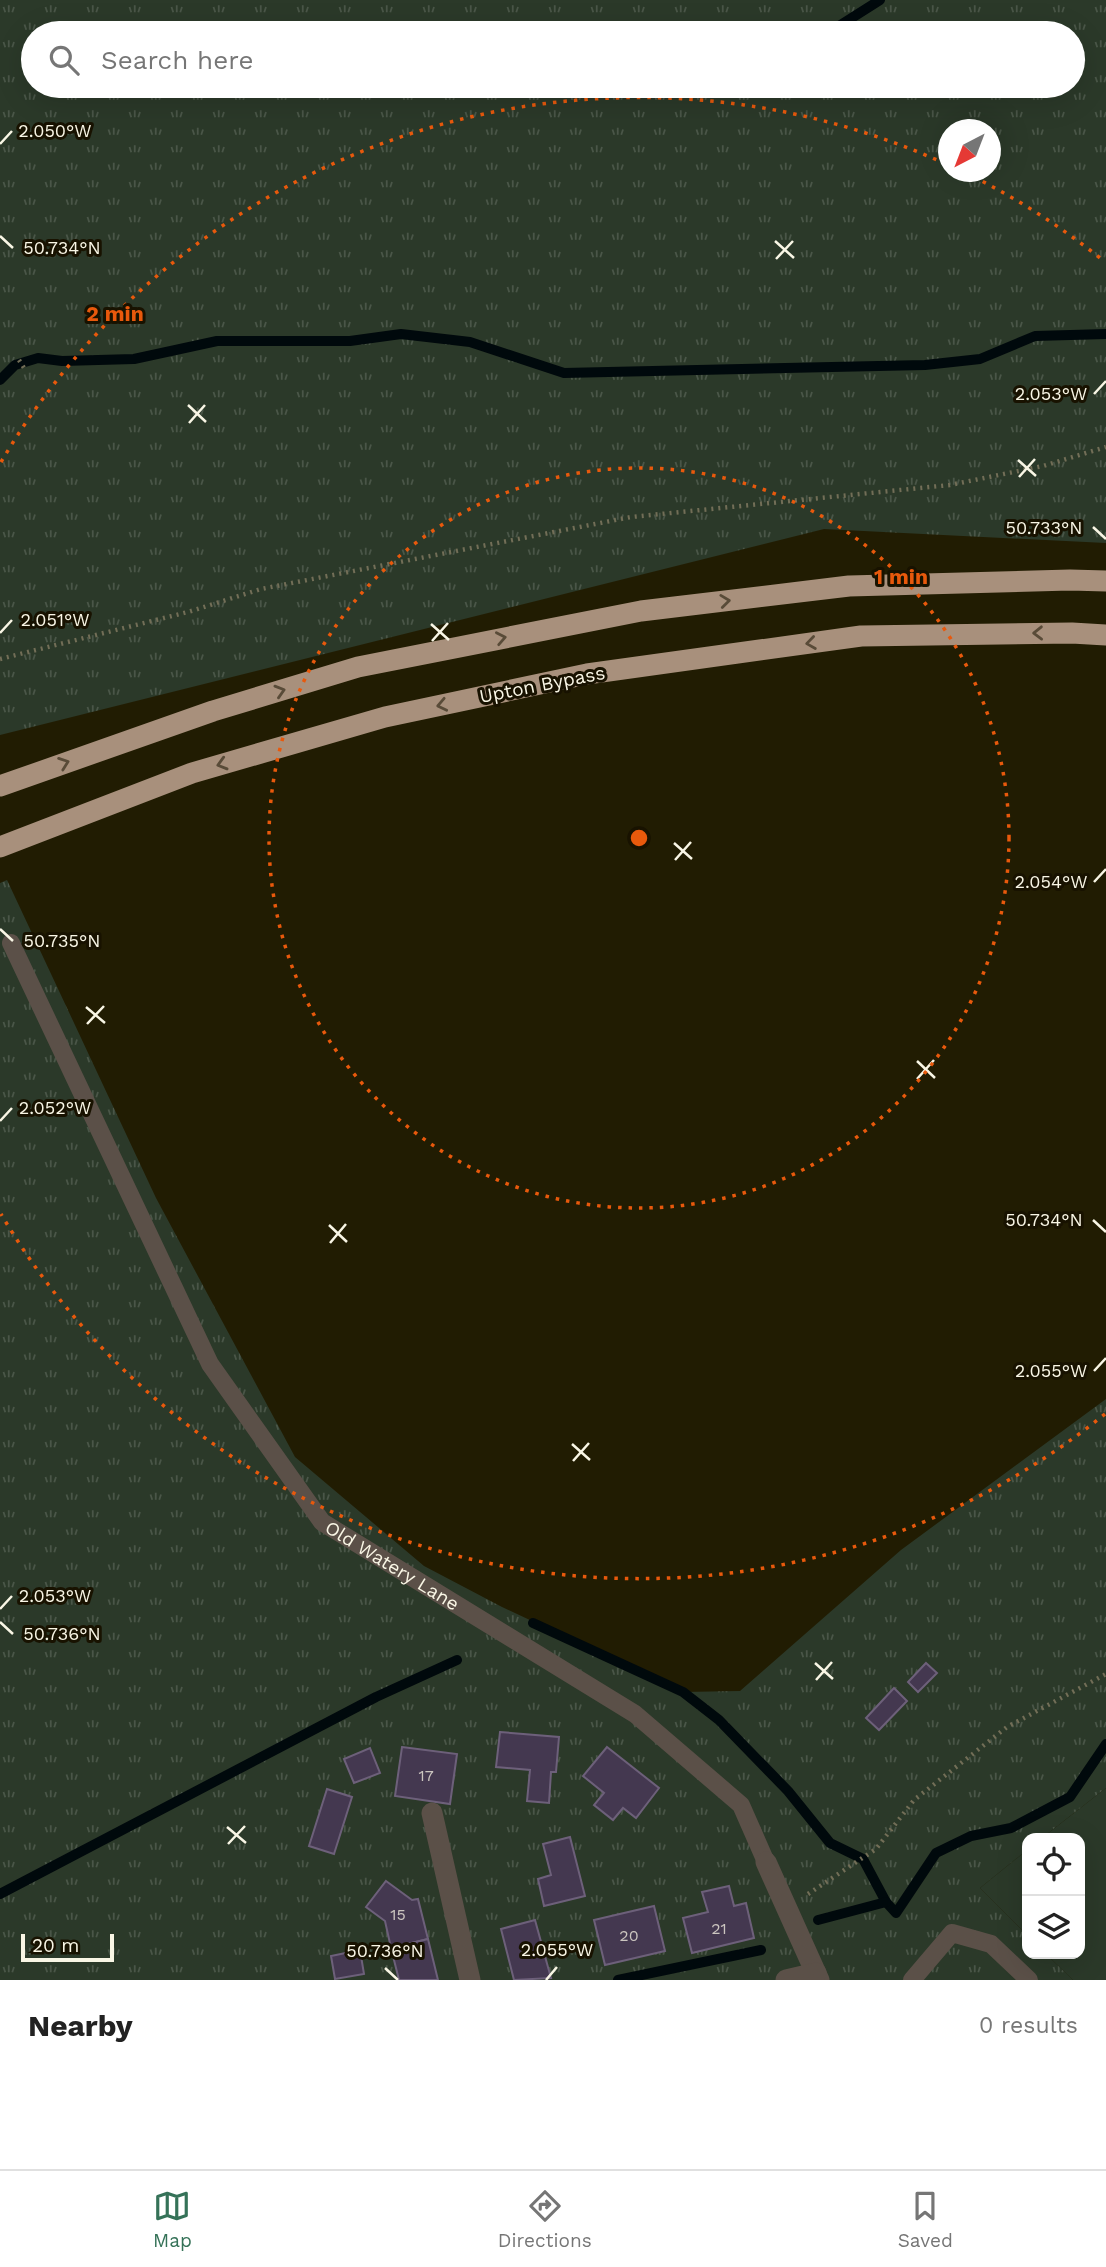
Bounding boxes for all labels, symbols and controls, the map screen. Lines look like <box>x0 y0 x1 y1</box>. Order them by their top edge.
search box <box>21 21 1085 98</box>
icon: search <box>45 41 83 79</box>
text: Search here <box>101 45 253 75</box>
north arrow <box>938 119 1001 182</box>
text: 2.050°W <box>18 120 92 141</box>
text: 50.734°N <box>23 237 101 258</box>
text: 2 min <box>86 301 144 326</box>
text: 2.053°W <box>1015 383 1087 404</box>
text: 50.733°N <box>1005 517 1083 538</box>
text: 1 min <box>874 564 928 589</box>
one-way arrow <box>719 593 731 608</box>
text: 2.051°W <box>20 609 90 630</box>
one-way arrow <box>1032 626 1043 641</box>
one-way arrow <box>495 632 507 647</box>
one-way arrow <box>805 635 817 650</box>
street label: Upton Bypass <box>477 661 607 708</box>
one-way arrow <box>274 684 286 699</box>
one-way arrow <box>436 696 448 711</box>
one-way arrow <box>216 756 228 771</box>
one-way arrow <box>58 758 70 772</box>
centre of rings <box>627 826 651 850</box>
text: 2.054°W <box>1014 871 1088 892</box>
text: 50.735°N <box>23 930 101 951</box>
text: 2.052°W <box>19 1097 91 1118</box>
text: 50.734°N <box>1005 1209 1083 1230</box>
text: 2.055°W <box>1015 1360 1087 1381</box>
street label: Old Watery Lane <box>321 1516 464 1616</box>
text: 2.053°W <box>19 1585 91 1606</box>
text: 50.736°N <box>23 1623 101 1644</box>
house number: 17 <box>418 1766 434 1785</box>
map controls <box>1022 1833 1085 1959</box>
button: locate <box>1022 1833 1085 1896</box>
button: layers <box>1022 1896 1085 1959</box>
house number: 15 <box>390 1905 406 1924</box>
house number: 21 <box>711 1919 727 1938</box>
house number: 20 <box>619 1926 639 1945</box>
scale bar <box>21 1931 114 1963</box>
text: 20 m <box>32 1934 79 1957</box>
text: 2.055°W <box>521 1939 593 1960</box>
text: 50.736°N <box>346 1940 424 1961</box>
text: Nearby <box>28 2008 133 2043</box>
text: 0 results <box>979 2012 1078 2039</box>
tab: Map <box>153 2187 192 2252</box>
tab: Directions <box>498 2187 592 2252</box>
tab: Saved <box>898 2187 953 2252</box>

